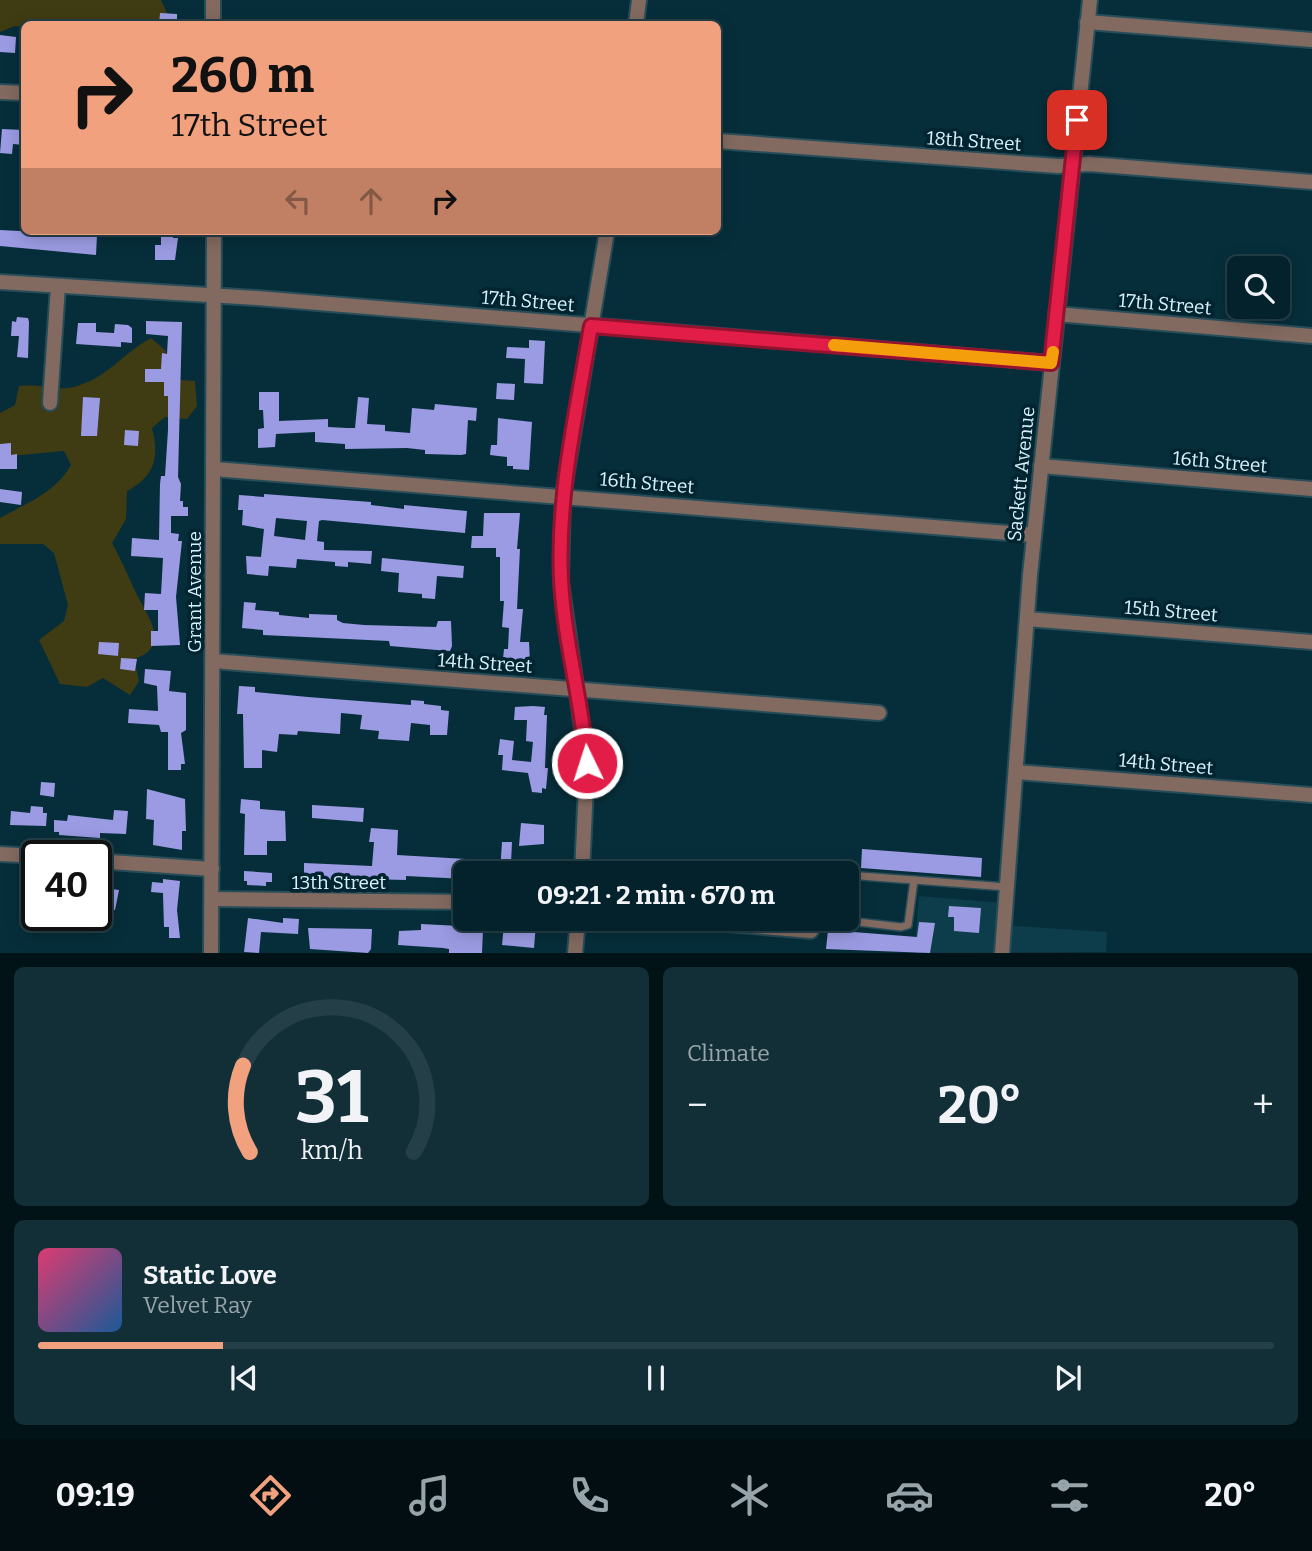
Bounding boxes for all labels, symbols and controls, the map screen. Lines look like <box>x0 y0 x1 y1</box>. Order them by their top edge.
text: 260 m <box>171 46 314 105</box>
icon: right <box>56 49 147 140</box>
pin <box>1047 90 1107 150</box>
icon: arrive <box>1058 101 1096 139</box>
text: 17th Street <box>171 106 328 144</box>
street label: 18th Street <box>926 126 1022 156</box>
icon: left <box>279 182 317 220</box>
icon: ahead <box>352 182 390 220</box>
icon: right <box>425 182 463 220</box>
map controls <box>1227 256 1290 319</box>
button: search <box>1227 256 1290 319</box>
street label: 17th Street <box>481 285 575 317</box>
street label: 17th Street <box>1118 288 1212 320</box>
street label: Sackett Avenue <box>1002 405 1040 543</box>
street label: 16th Street <box>1172 446 1268 478</box>
street label: 16th Street <box>599 467 695 499</box>
street label: Grant Avenue <box>183 531 206 653</box>
street label: 15th Street <box>1123 595 1219 627</box>
street label: 14th Street <box>437 648 533 678</box>
position arrow <box>550 726 624 800</box>
street label: 14th Street <box>1118 748 1214 780</box>
speed limit sign: 40 <box>21 840 112 931</box>
street label: 13th Street <box>292 871 386 894</box>
text: 09:21 · 2 min · 670 m <box>537 880 775 911</box>
text: Climate <box>687 1039 770 1067</box>
text: 31 <box>295 1055 369 1142</box>
text: 20° <box>938 1074 1022 1137</box>
text: − <box>687 1082 708 1128</box>
text: + <box>1252 1082 1274 1128</box>
text: km/h <box>301 1136 363 1166</box>
text: Static Love <box>143 1260 277 1291</box>
text: Velvet Ray <box>143 1291 252 1319</box>
icon: previous <box>225 1359 263 1397</box>
icon: pause <box>637 1359 675 1397</box>
icon: next <box>1049 1359 1087 1397</box>
icon: directions <box>246 1471 295 1520</box>
icon: music <box>405 1471 454 1520</box>
icon: phone <box>565 1471 614 1520</box>
icon: climate <box>725 1471 774 1520</box>
icon: car <box>885 1471 934 1520</box>
icon: filters <box>1045 1471 1094 1520</box>
text: 09:19 <box>55 1476 135 1514</box>
text: 20° <box>1204 1476 1257 1514</box>

